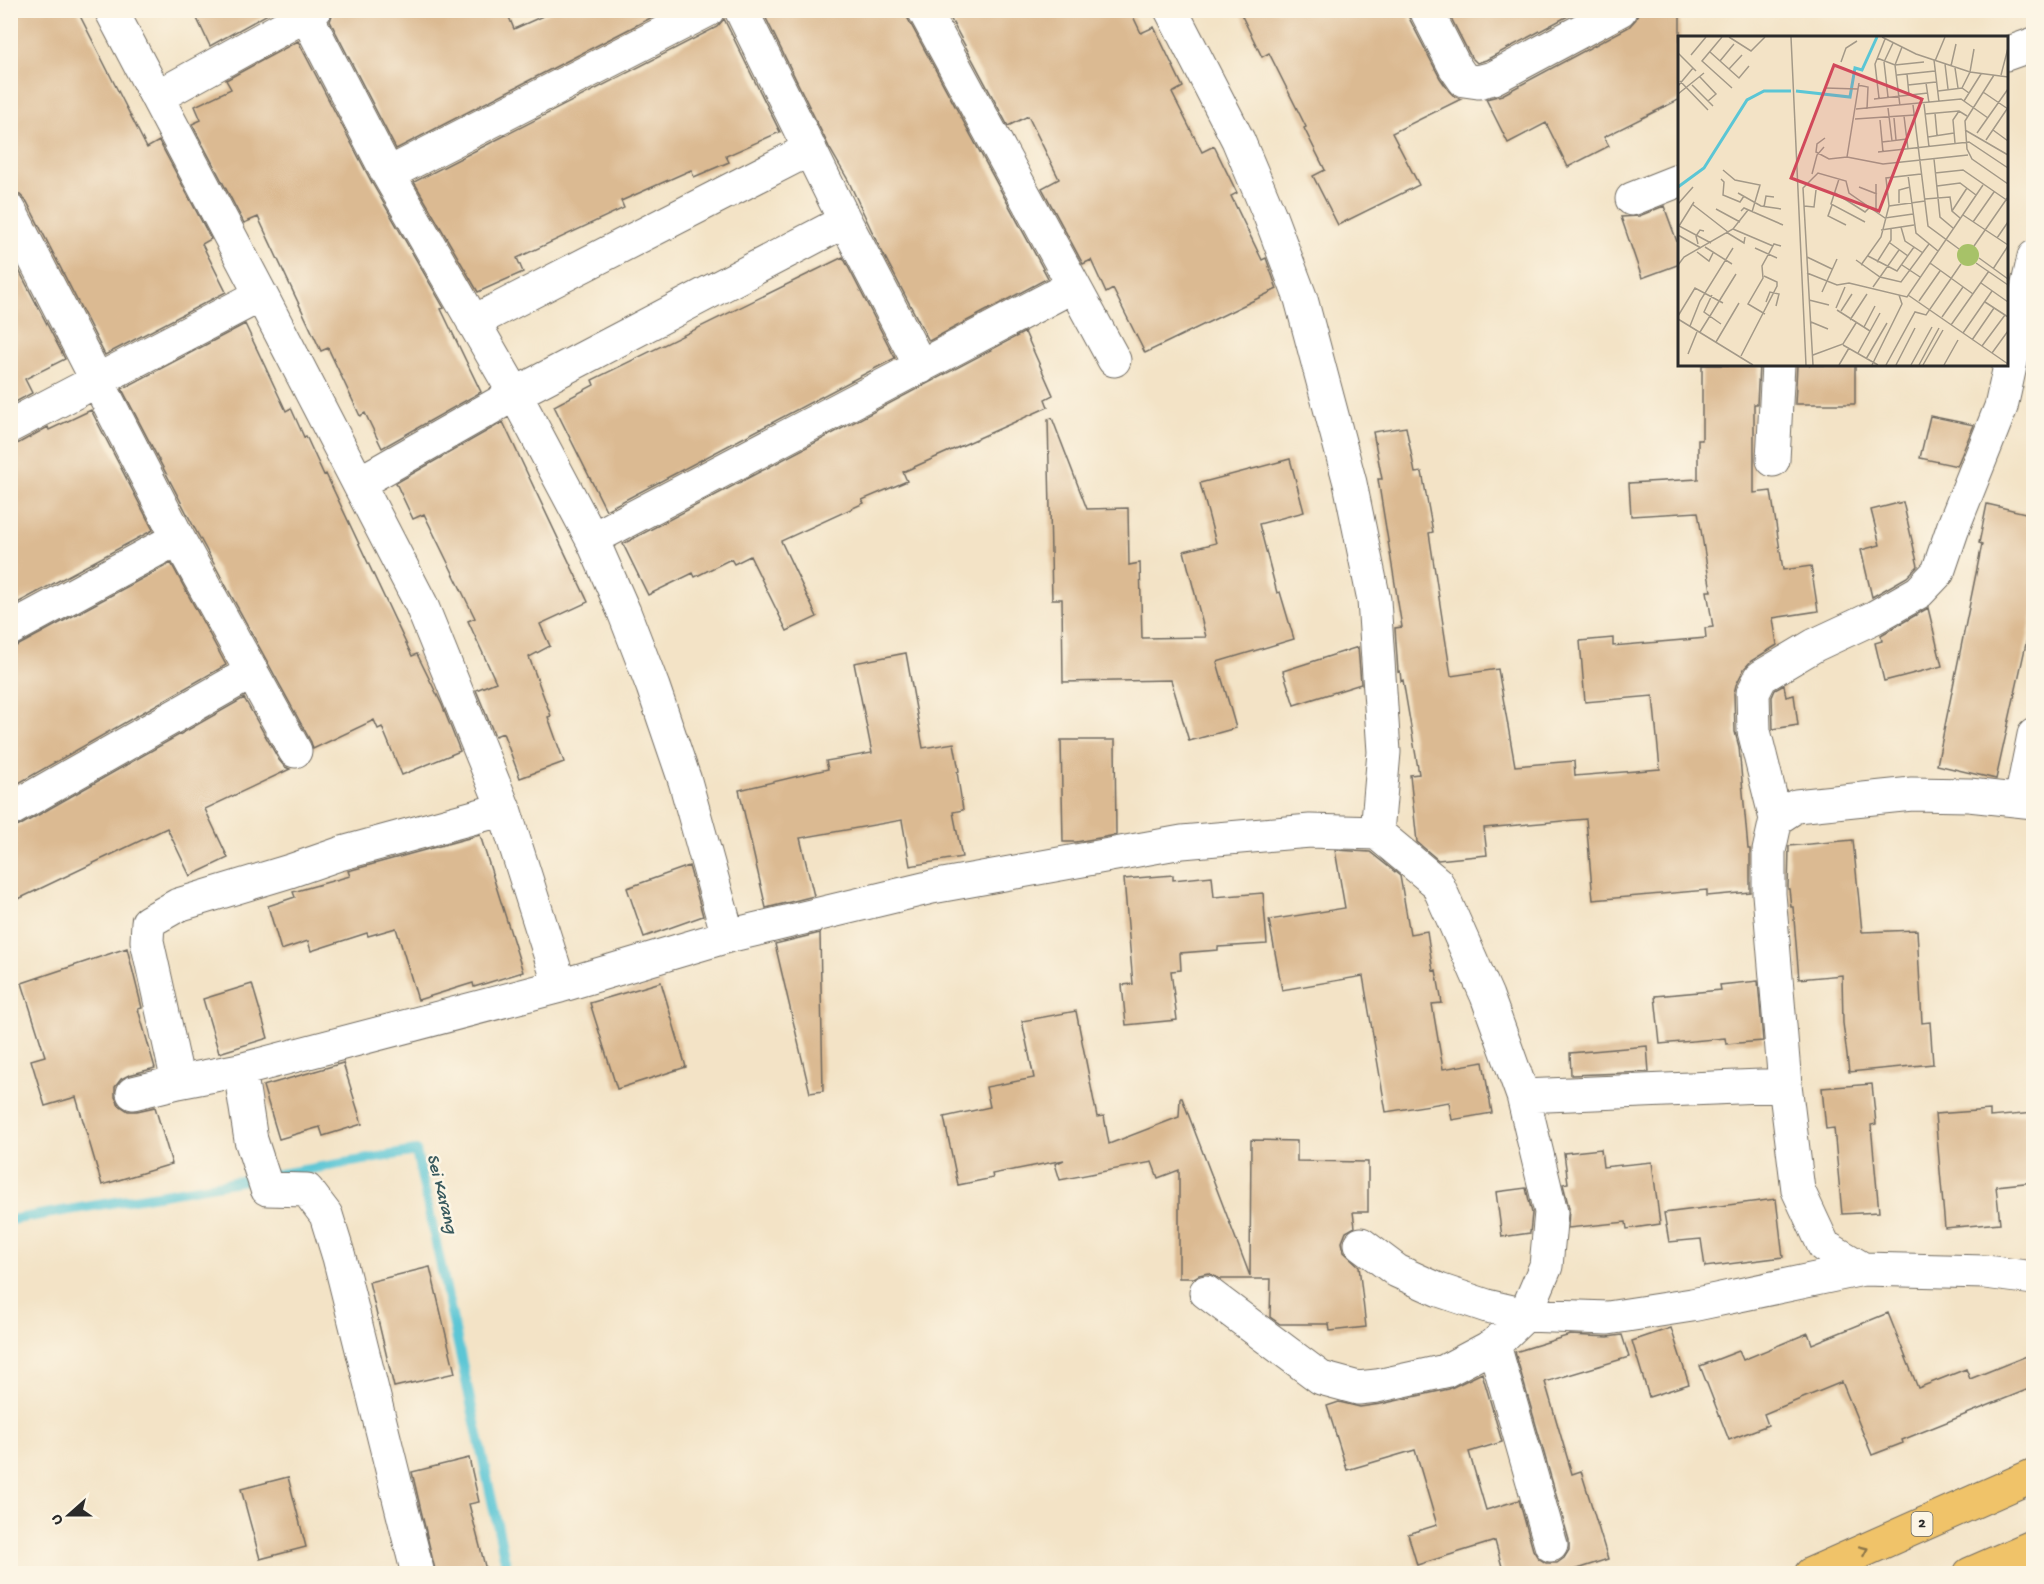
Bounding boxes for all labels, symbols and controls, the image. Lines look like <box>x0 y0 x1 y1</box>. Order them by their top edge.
inset map <box>1678 36 2008 366</box>
water label: Sei Karang <box>421 1152 461 1237</box>
north arrow <box>39 1485 99 1545</box>
text: U <box>47 1511 69 1527</box>
road number: 2 <box>1912 1512 1932 1536</box>
one-way arrow <box>1858 1545 1869 1557</box>

